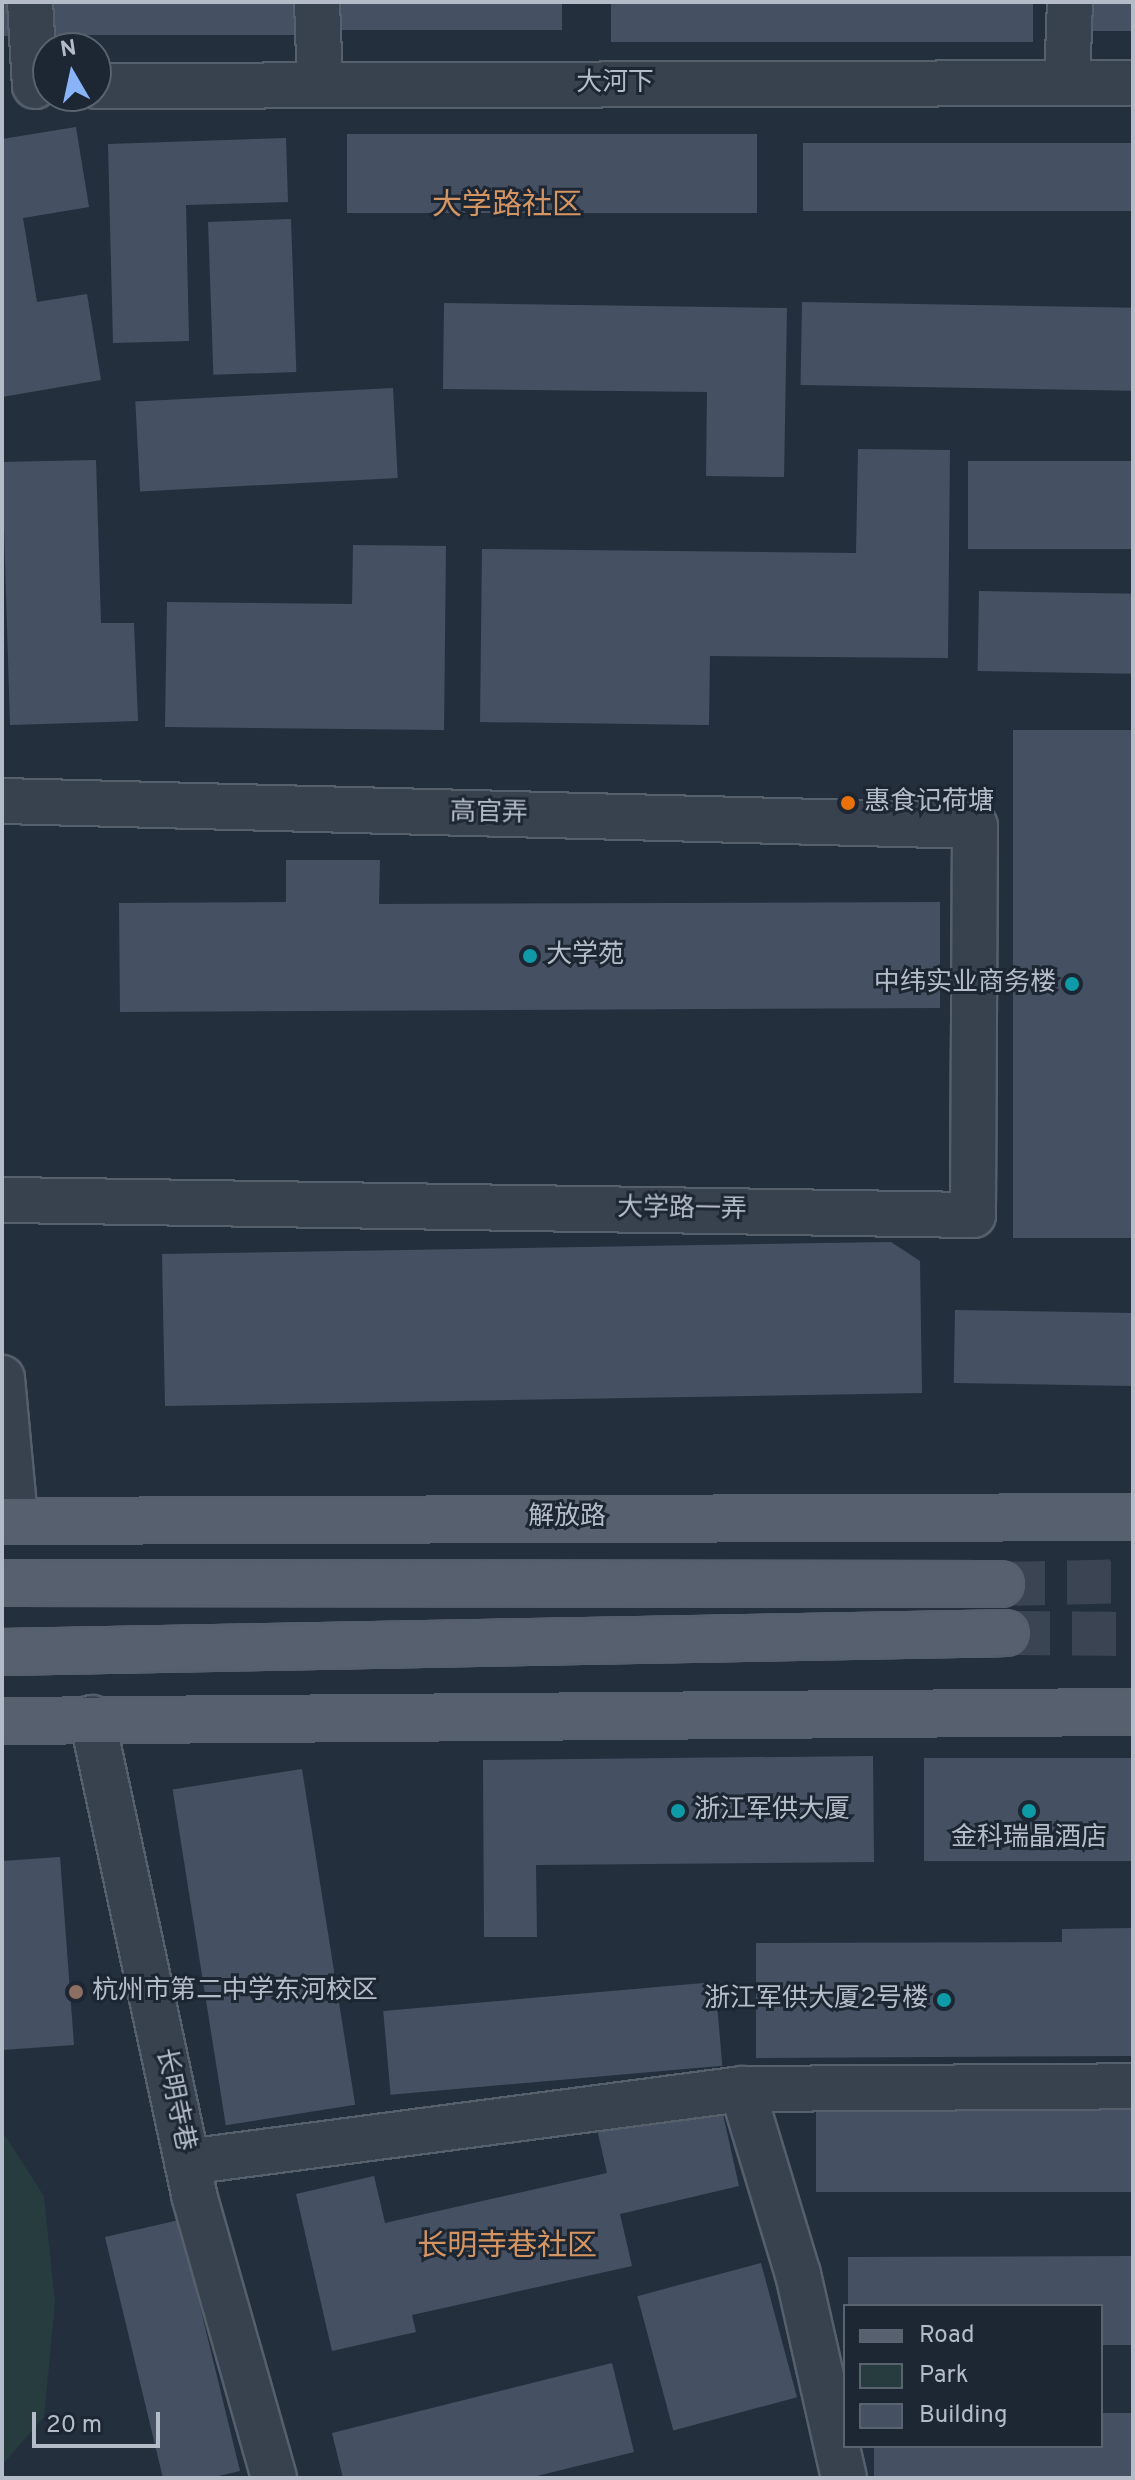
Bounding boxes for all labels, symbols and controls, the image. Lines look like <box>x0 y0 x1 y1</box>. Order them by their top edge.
north arrow <box>32 32 112 112</box>
text: N <box>59 35 78 64</box>
street label: 大河下 <box>576 68 654 100</box>
district label: 大学路社区 <box>432 189 582 225</box>
place label: 惠食记·荷塘 <box>864 787 994 819</box>
marker: 惠食记·荷塘 <box>839 794 857 812</box>
street label: 高官弄 <box>450 798 528 830</box>
place label: 大学苑 <box>546 940 624 972</box>
marker: 大学苑 <box>521 947 539 965</box>
place label: 中纬实业商务楼 <box>874 968 1056 1000</box>
marker: 中纬实业商务楼 <box>1063 975 1081 993</box>
street label: 大学路一弄 <box>617 1193 747 1227</box>
street label: 解放路 <box>528 1502 606 1534</box>
place label: 浙江军供大厦 <box>694 1795 850 1827</box>
marker: 浙江军供大厦 <box>669 1802 687 1820</box>
marker: 金科瑞晶酒店 <box>1020 1802 1038 1820</box>
place label: 金科瑞晶酒店 <box>951 1823 1107 1855</box>
place label: 杭州市第二中学东河校区 <box>92 1976 378 2008</box>
marker: 杭州市第二中学东河校区 <box>67 1983 85 2001</box>
place label: 浙江军供大厦2号楼 <box>704 1984 928 2016</box>
marker: 浙江军供大厦2号楼 <box>935 1991 953 2009</box>
street label: 长明寺巷 <box>148 2046 200 2154</box>
district label: 长明寺巷社区 <box>417 2230 597 2266</box>
legend <box>843 2304 1103 2448</box>
text: Road <box>919 2321 975 2351</box>
text: Park <box>919 2361 969 2391</box>
scale bar <box>36 2396 164 2446</box>
text: Building <box>919 2401 1008 2431</box>
text: 20 m <box>46 2411 102 2441</box>

